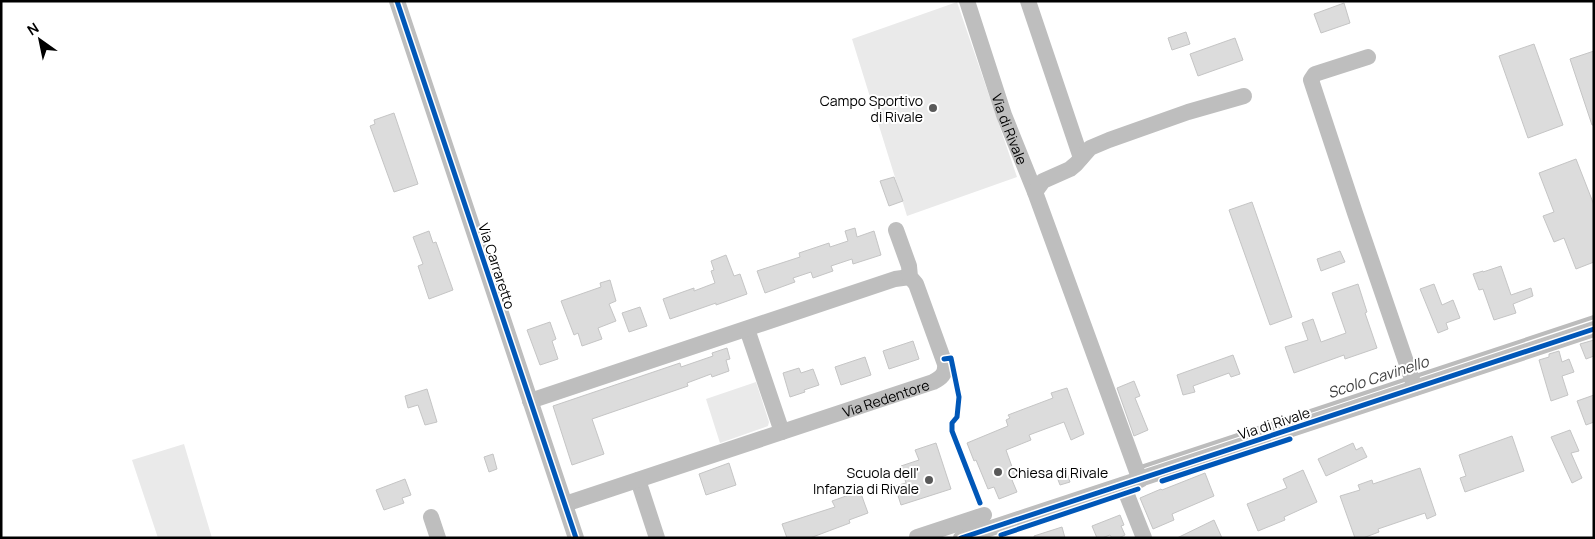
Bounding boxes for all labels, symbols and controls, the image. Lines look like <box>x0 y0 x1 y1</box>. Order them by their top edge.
north arrow <box>15 15 65 65</box>
text: N <box>23 18 42 39</box>
place label: Campo Sportivo di Rivale <box>820 91 923 126</box>
street label: Via di Rivale <box>988 91 1032 167</box>
marker: Campo Sportivo di Rivale <box>927 102 939 114</box>
street label: Via Carraretto <box>474 221 520 311</box>
water label: Scolo Cavinello <box>1325 350 1432 403</box>
street label: Via Redentore <box>840 374 932 421</box>
street label: Via di Rivale <box>1236 402 1312 444</box>
place label: Scuola dell' Infanzia di Rivale <box>813 463 919 498</box>
place label: Chiesa di Rivale <box>1008 463 1108 482</box>
marker: Chiesa di Rivale <box>992 466 1004 478</box>
marker: Scuola dell' Infanzia di Rivale <box>923 474 935 486</box>

